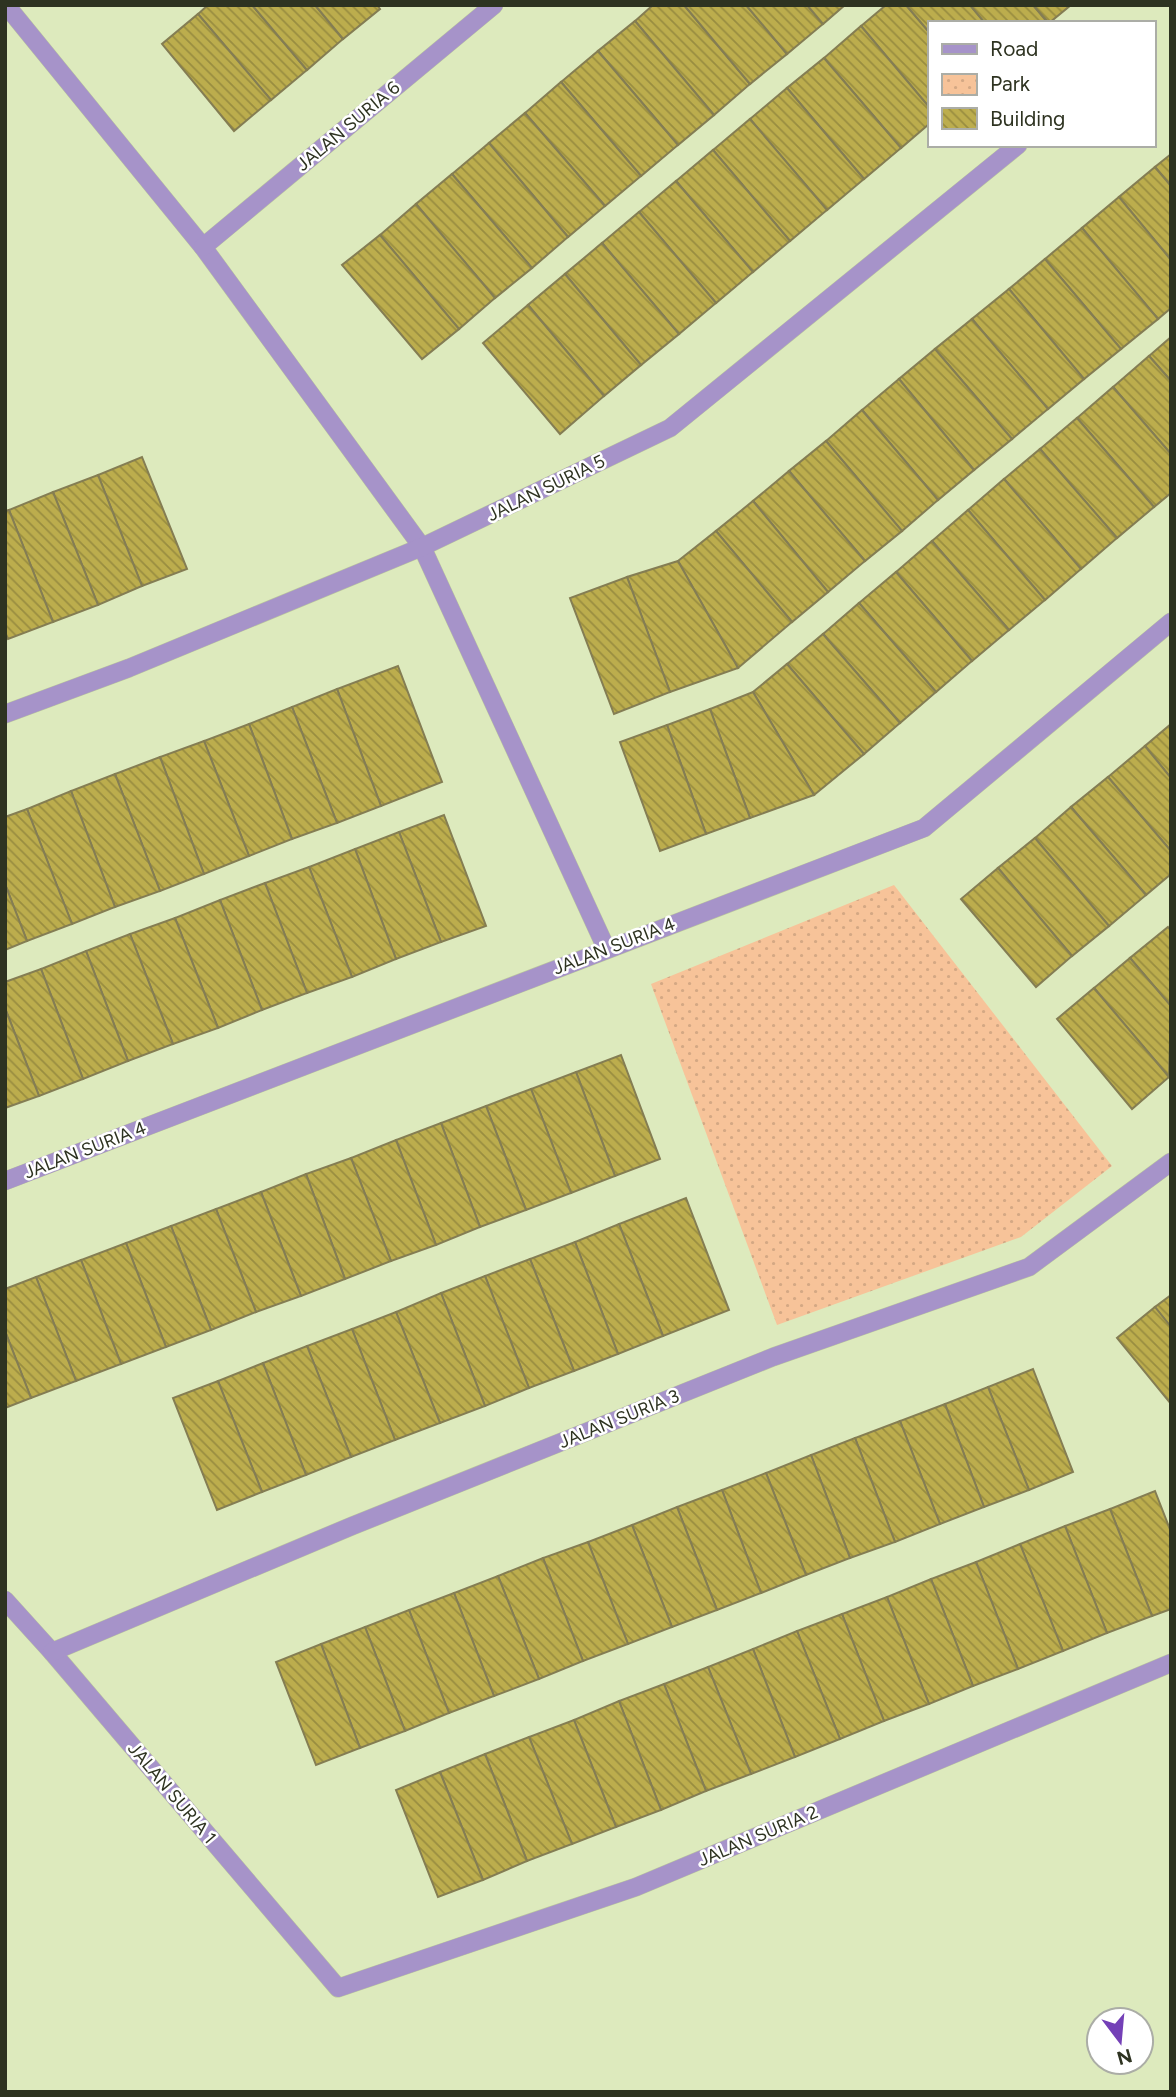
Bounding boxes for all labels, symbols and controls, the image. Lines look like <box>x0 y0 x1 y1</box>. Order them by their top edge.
legend <box>928 21 1155 147</box>
text: Road <box>990 36 1038 61</box>
text: Park <box>990 71 1031 96</box>
street label: JALAN SURIA 6 <box>292 76 404 176</box>
text: Building <box>990 106 1065 131</box>
street label: JALAN SURIA 5 <box>484 450 608 526</box>
street label: JALAN SURIA 4 <box>550 913 678 979</box>
street label: JALAN SURIA 4 <box>21 1117 149 1183</box>
street label: JALAN SURIA 3 <box>556 1385 682 1453</box>
street label: JALAN SURIA 1 <box>123 1738 221 1848</box>
street label: JALAN SURIA 2 <box>695 1801 821 1871</box>
north arrow <box>1085 2006 1155 2076</box>
text: N <box>1114 2044 1135 2070</box>

